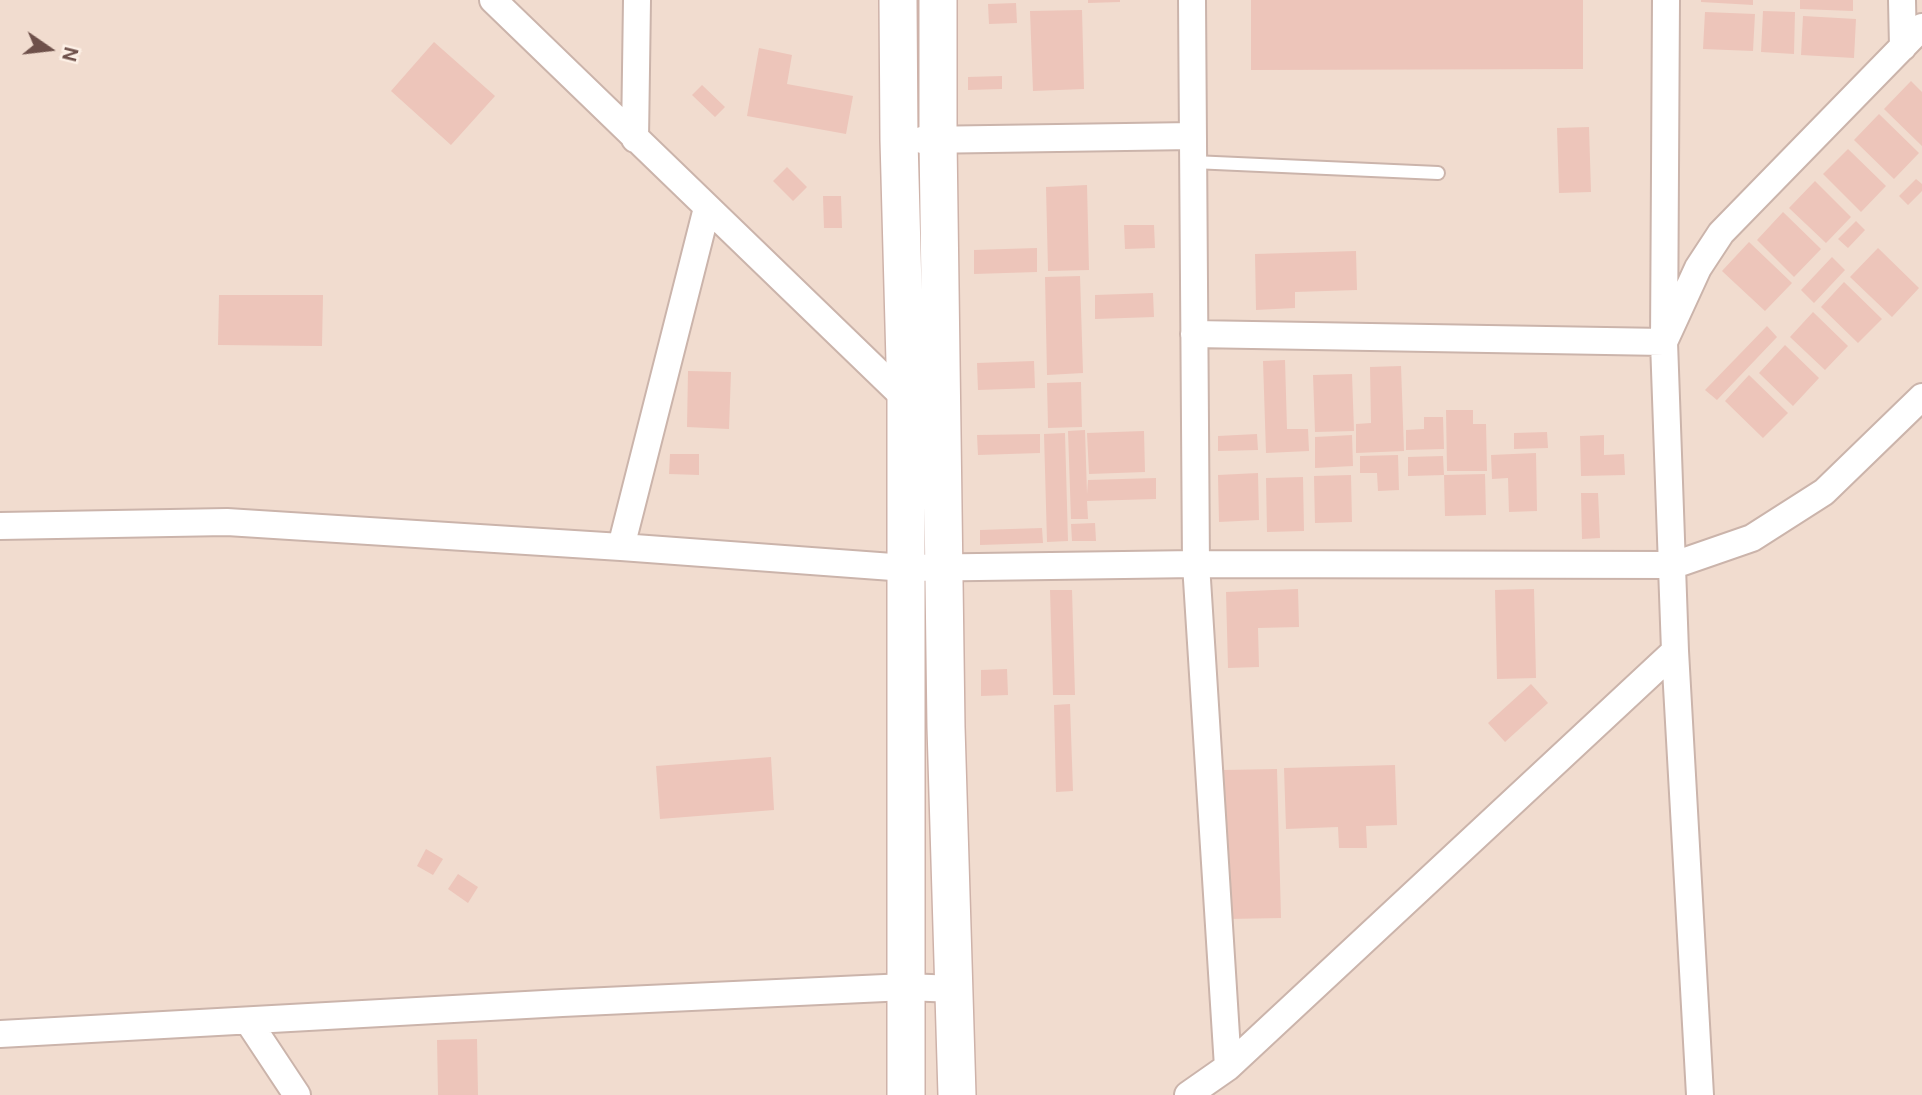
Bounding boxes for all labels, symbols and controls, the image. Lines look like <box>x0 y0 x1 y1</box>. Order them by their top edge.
north arrow <box>14 14 84 84</box>
text: N <box>56 44 84 64</box>

